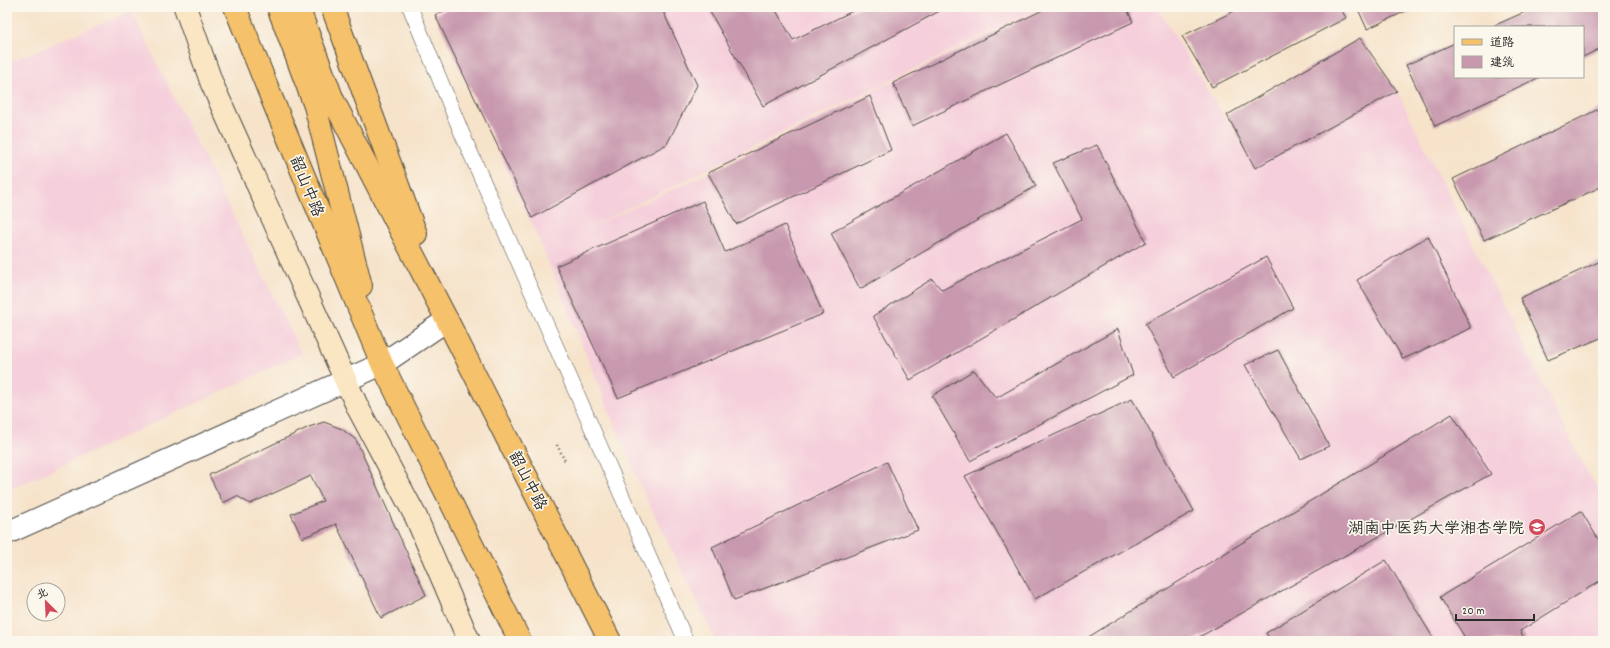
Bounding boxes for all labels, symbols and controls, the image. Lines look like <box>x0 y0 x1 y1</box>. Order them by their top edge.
legend <box>1454 26 1584 78</box>
text: 道路 <box>1490 35 1514 52</box>
text: 建筑 <box>1490 55 1514 72</box>
street label: 韶山中路 <box>283 153 328 221</box>
street label: 韶山中路 <box>502 447 552 515</box>
school or university icon: 湖南中医药大学湘杏学院 <box>1527 517 1547 537</box>
place label: 湖南中医药大学湘杏学院 <box>1348 518 1524 541</box>
north arrow <box>26 582 66 622</box>
text: 北 <box>34 585 51 604</box>
scale bar <box>1456 596 1534 622</box>
text: 20 m <box>1462 603 1485 620</box>

